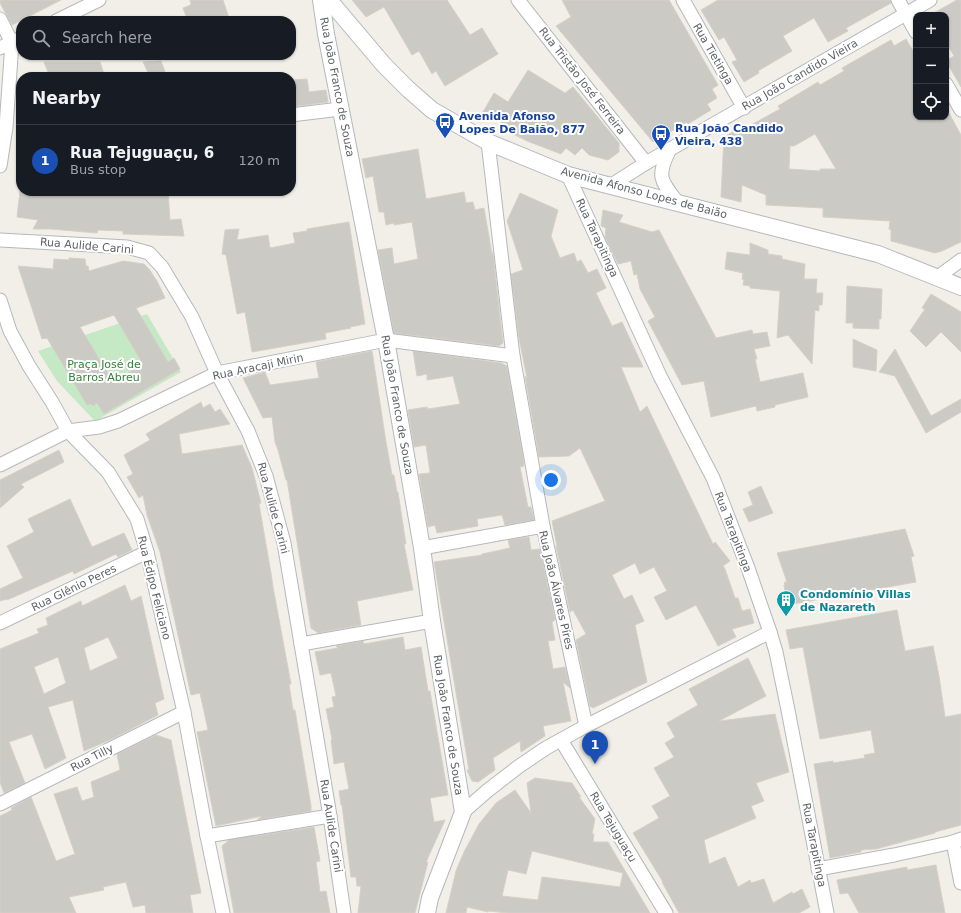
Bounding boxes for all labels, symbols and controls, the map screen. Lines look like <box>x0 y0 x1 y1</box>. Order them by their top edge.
map controls <box>913 12 949 120</box>
button: + <box>913 12 949 48</box>
search box <box>16 16 296 60</box>
street label: Rua João Franco de Souza <box>317 16 357 158</box>
street label: Rua Tietinga <box>690 21 736 87</box>
street label: Rua Tristão José Ferreira <box>536 25 628 137</box>
icon: search <box>30 27 52 49</box>
text: Search here <box>62 29 152 47</box>
street label: Rua João Candido Vieira <box>740 37 860 113</box>
button: − <box>913 48 949 84</box>
button: locate <box>913 84 949 120</box>
text: Nearby <box>32 88 101 108</box>
place label: Avenida Afonso Lopes De Baião, 877 <box>459 110 585 136</box>
bus stop icon: Avenida Afonso Lopes De Baião, 877 <box>434 111 456 139</box>
place label: Rua João Candido Vieira, 438 <box>675 122 784 148</box>
bus stop icon: Rua João Candido Vieira, 438 <box>650 123 672 151</box>
text: Rua Tejuguaçu, 6 <box>70 144 214 162</box>
text: 1 <box>40 153 50 168</box>
text: 120 m <box>238 153 280 168</box>
text: Bus stop <box>70 162 126 177</box>
street label: Avenida Afonso Lopes de Baião <box>559 164 729 222</box>
street label: Rua Tarapitinga <box>573 197 621 279</box>
street label: Rua Aulide Carini <box>39 235 135 257</box>
street label: Rua João Franco de Souza <box>378 334 416 476</box>
street label: Rua Aracaji Mirin <box>211 351 305 383</box>
park label: Praça José de Barros Abreu <box>67 358 141 384</box>
street label: Rua Aulide Carini <box>255 461 291 555</box>
your location <box>541 470 561 490</box>
street label: Rua Tarapitinga <box>712 490 754 574</box>
street label: Rua João Álvares Píres <box>536 529 576 651</box>
street label: Rua Édipo Feliciano <box>135 535 173 642</box>
street label: Rua Glênio Peres <box>29 562 119 614</box>
place label: Condomínio Villas de Nazareth <box>800 588 911 614</box>
building icon: Condomínio Villas de Nazareth <box>775 589 797 617</box>
street label: Rua João Franco de Souza <box>430 654 466 796</box>
pin: 1 <box>582 731 608 764</box>
street label: Rua Tilly <box>68 741 116 774</box>
street label: Rua Aulide Carini <box>317 778 345 874</box>
street label: Rua Tejuguaçu <box>587 789 639 865</box>
street label: Rua Tarapitinga <box>799 802 829 888</box>

